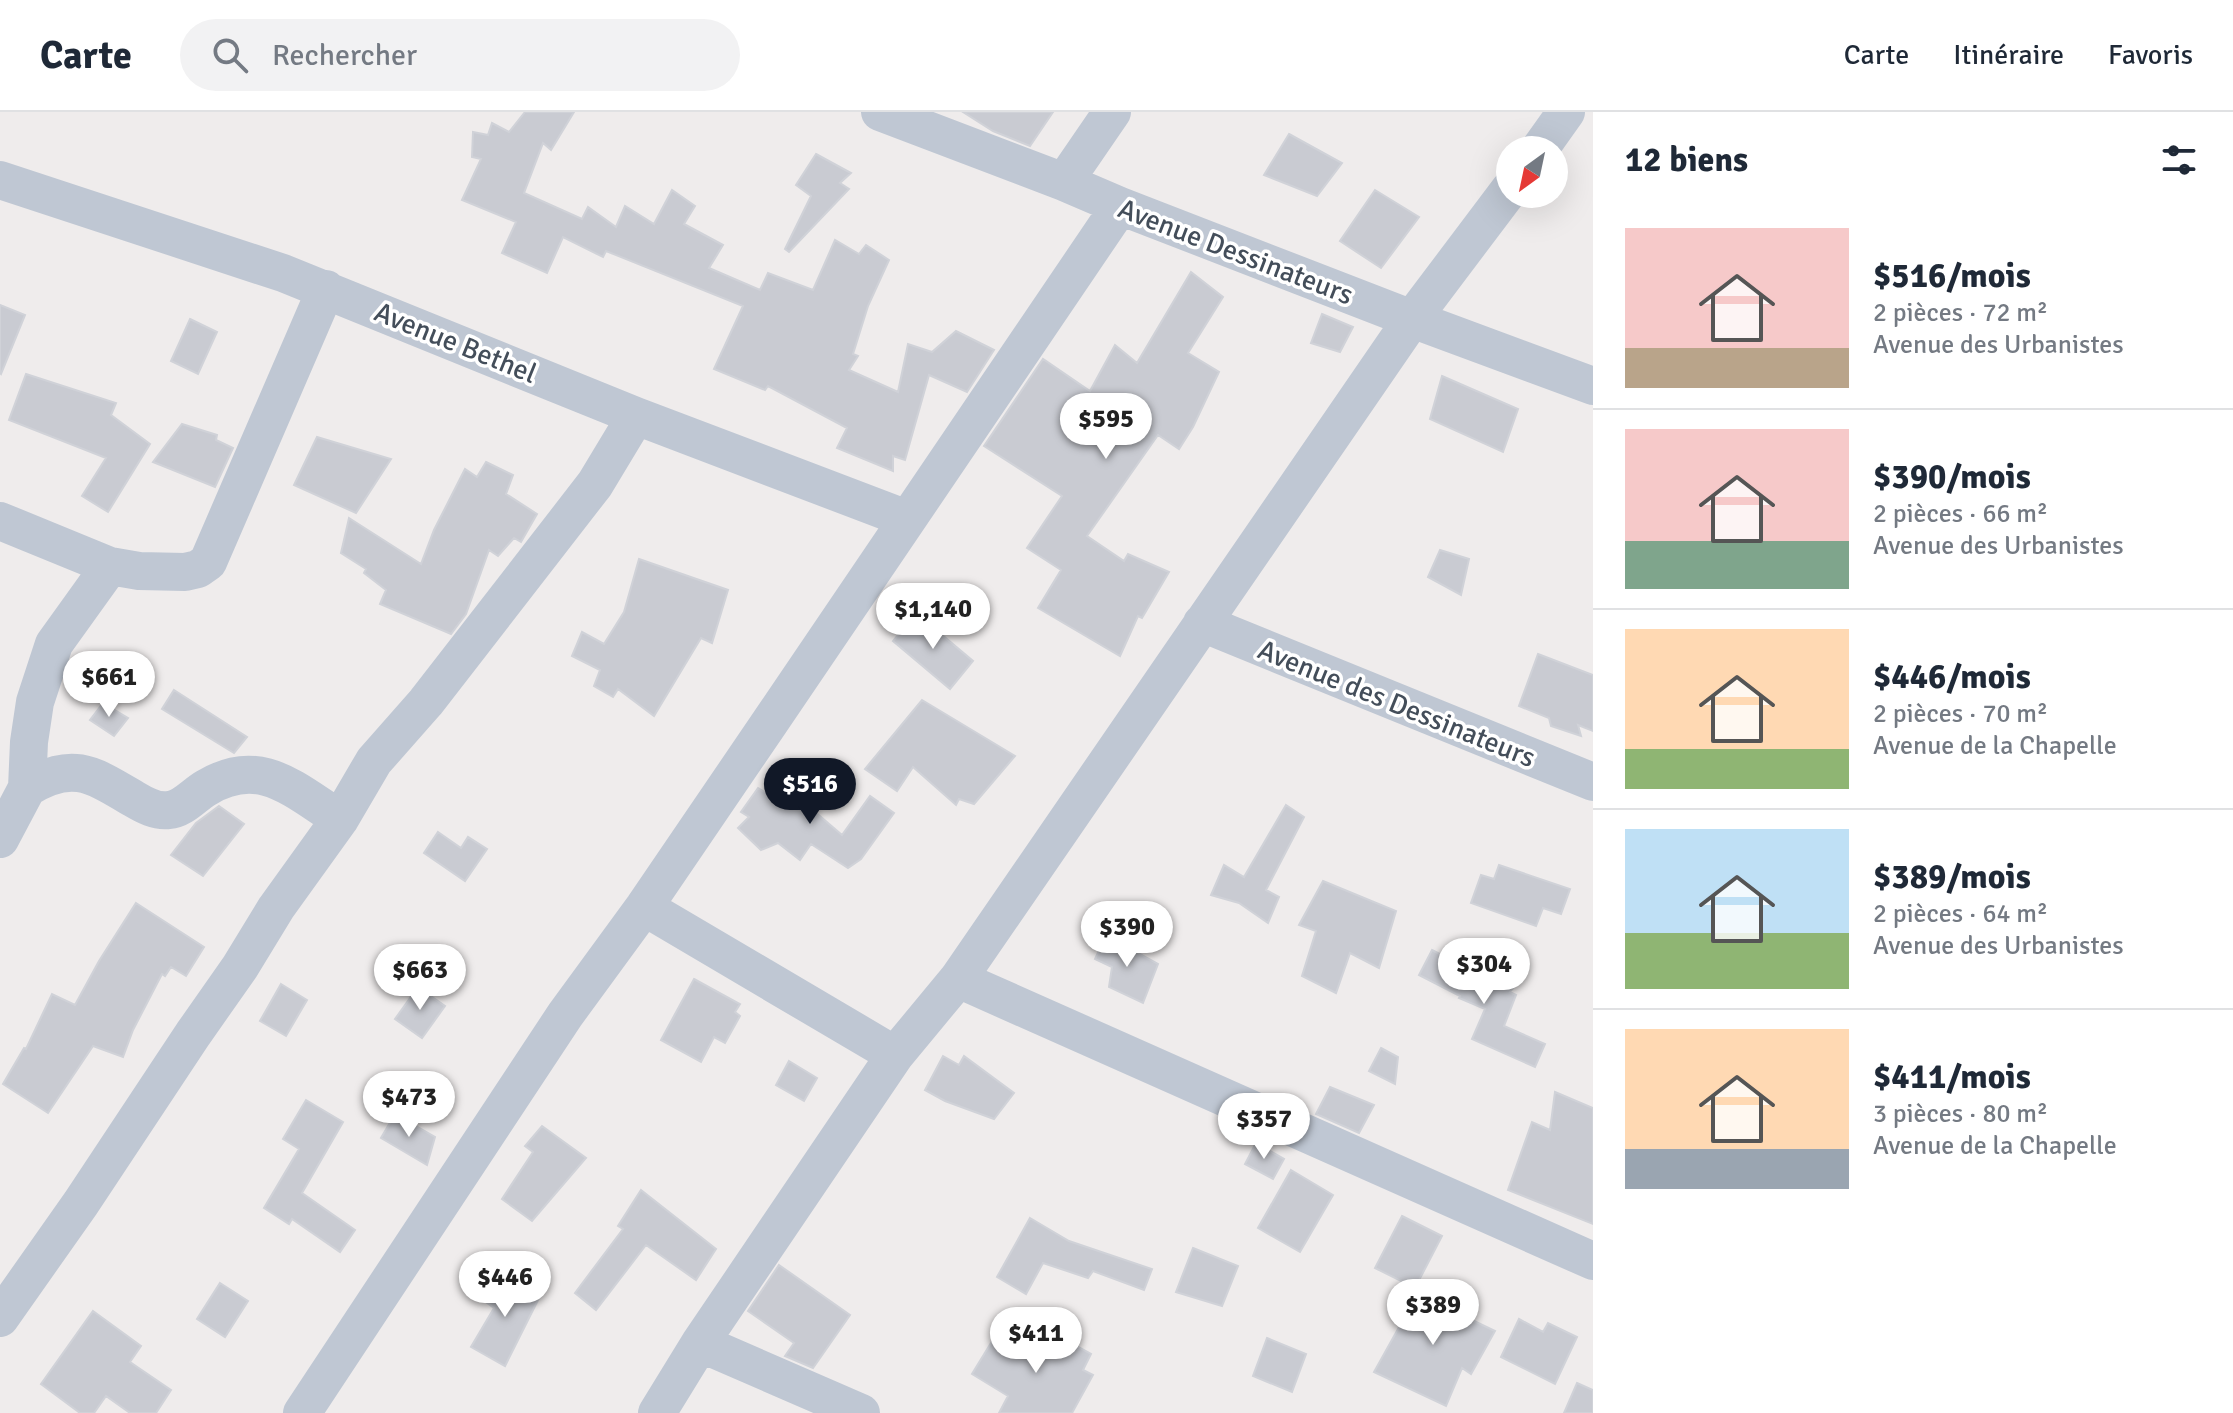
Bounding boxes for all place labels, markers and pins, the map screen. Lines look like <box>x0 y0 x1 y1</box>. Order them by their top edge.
pin: $595 <box>1059 393 1153 461</box>
pin: $1,140 <box>868 583 998 651</box>
pin: $661 <box>62 651 156 719</box>
pin: $516 <box>763 758 857 826</box>
pin: $390 <box>1080 901 1174 969</box>
pin: $304 <box>1437 938 1531 1006</box>
pin: $663 <box>373 944 467 1012</box>
pin: $473 <box>362 1071 456 1139</box>
pin: $357 <box>1217 1093 1311 1161</box>
pin: $446 <box>458 1251 552 1319</box>
pin: $389 <box>1386 1279 1480 1347</box>
pin: $411 <box>989 1307 1083 1375</box>

